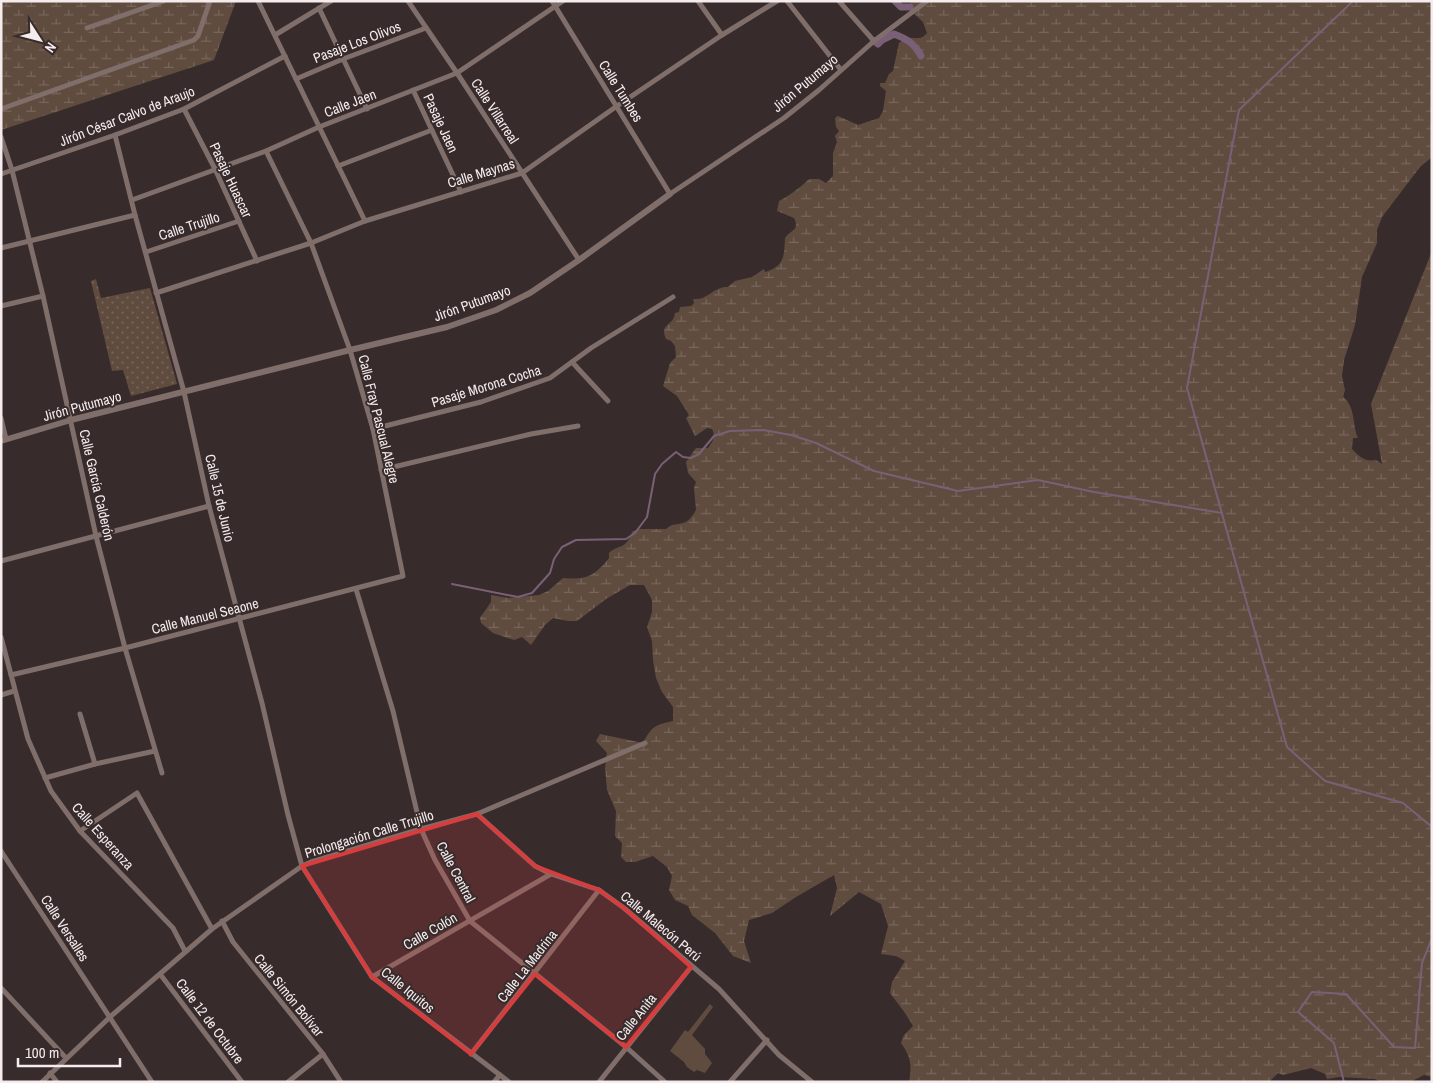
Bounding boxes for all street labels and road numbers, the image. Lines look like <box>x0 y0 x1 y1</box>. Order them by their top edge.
street label: Pasaje Los Olivos <box>311 17 404 67</box>
street label: Jirón Putumayo <box>768 50 842 116</box>
street label: Calle Tumbes <box>595 57 647 126</box>
street label: Calle Villarreal <box>467 75 523 147</box>
street label: Jirón César Calvo de Araujo <box>57 82 197 150</box>
street label: Calle Jaen <box>321 85 379 121</box>
street label: Pasaje Jaen <box>419 91 463 155</box>
street label: Pasaje Huascar <box>206 139 256 221</box>
street label: Calle Maynas <box>445 154 517 192</box>
street label: Calle Trujillo <box>156 208 222 244</box>
street label: Jirón Putumayo <box>431 281 513 325</box>
street label: Calle Fray Pascual Alegre <box>354 353 404 485</box>
street label: Pasaje Morona Cocha <box>429 361 544 411</box>
street label: Jirón Putumayo <box>41 387 123 425</box>
street label: Calle García Calderón <box>75 428 119 542</box>
street label: Calle 15 de Junio <box>201 452 239 544</box>
street label: Calle Manuel Seaone <box>150 594 260 638</box>
street label: Calle Esperanza <box>68 799 138 874</box>
street label: Prolongación Calle Trujillo <box>302 806 436 862</box>
street label: Calle Central <box>432 838 480 906</box>
street label: Calle Malecón Perú <box>617 887 705 965</box>
street label: Calle Versalles <box>37 891 93 965</box>
street label: Calle Colón <box>400 908 460 954</box>
street label: Calle La Madrina <box>493 926 561 1006</box>
street label: Calle Simón Bolívar <box>250 950 328 1040</box>
street label: Calle Iquitos <box>378 963 439 1017</box>
street label: Calle 12 de Octubre <box>172 975 248 1067</box>
street label: Calle Anita <box>612 989 661 1044</box>

